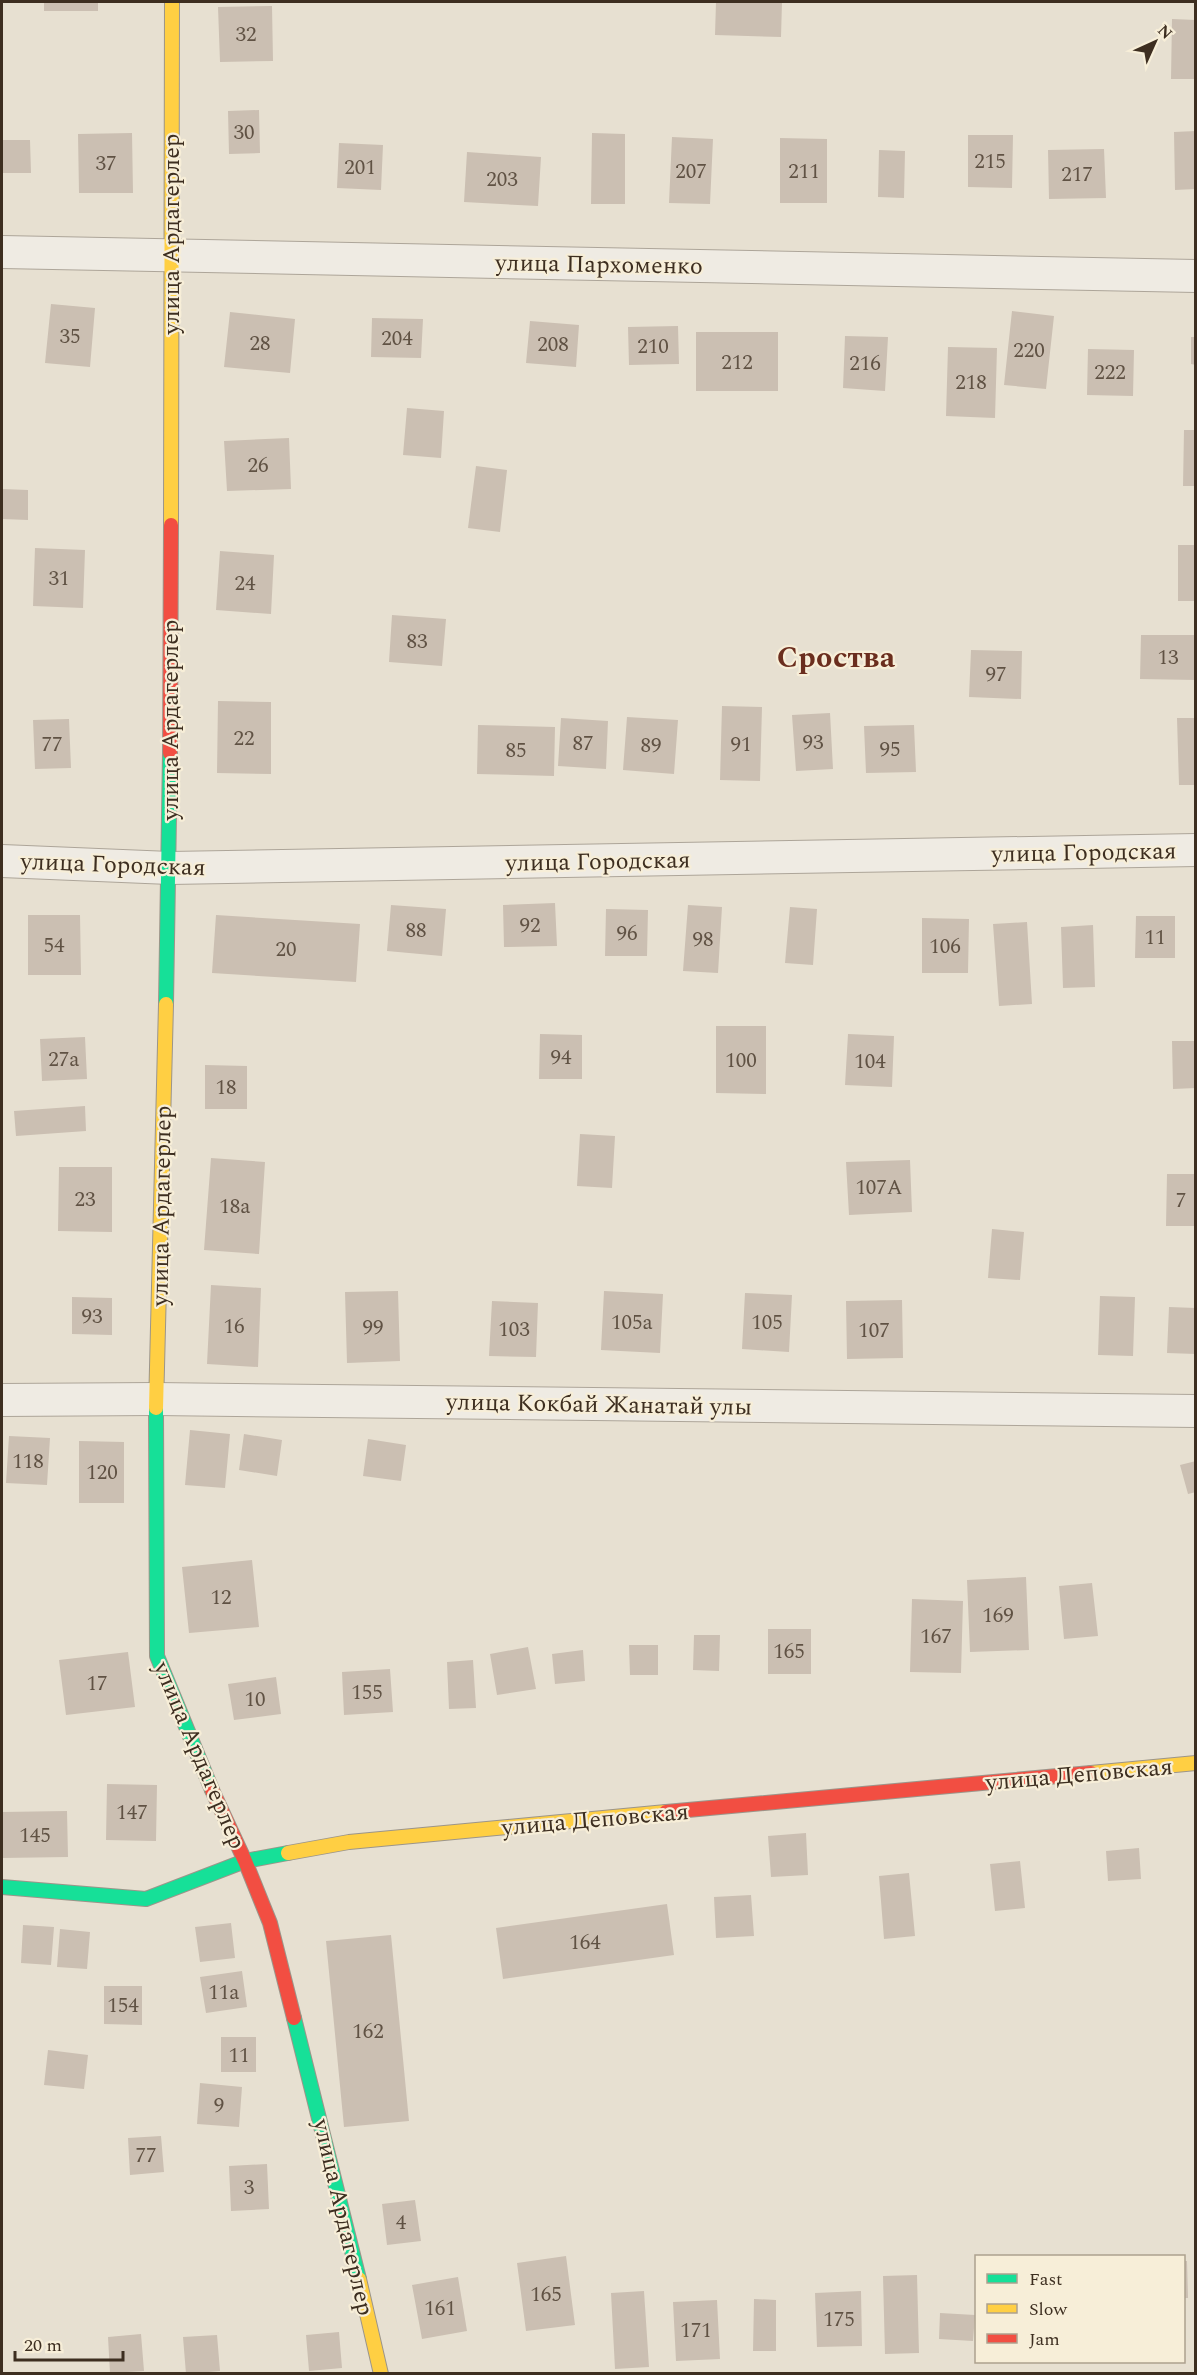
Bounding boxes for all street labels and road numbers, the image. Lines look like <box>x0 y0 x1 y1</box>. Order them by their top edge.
street label: улица Ардагерлер <box>154 134 190 335</box>
street label: улица Пархоменко <box>494 245 703 285</box>
street label: улица Ардагерлер <box>153 620 189 821</box>
street label: улица Городская <box>990 833 1177 873</box>
street label: улица Городская <box>504 842 691 882</box>
street label: улица Городская <box>19 844 206 886</box>
street label: улица Ардагерлер <box>142 1105 182 1308</box>
street label: улица Кокбай Жанатай улы <box>445 1384 752 1426</box>
street label: улица Ардагерлер <box>143 1655 255 1855</box>
street label: улица Деповская <box>983 1749 1174 1801</box>
street label: улица Деповская <box>499 1794 690 1846</box>
street label: улица Ардагерлер <box>303 2114 383 2319</box>

